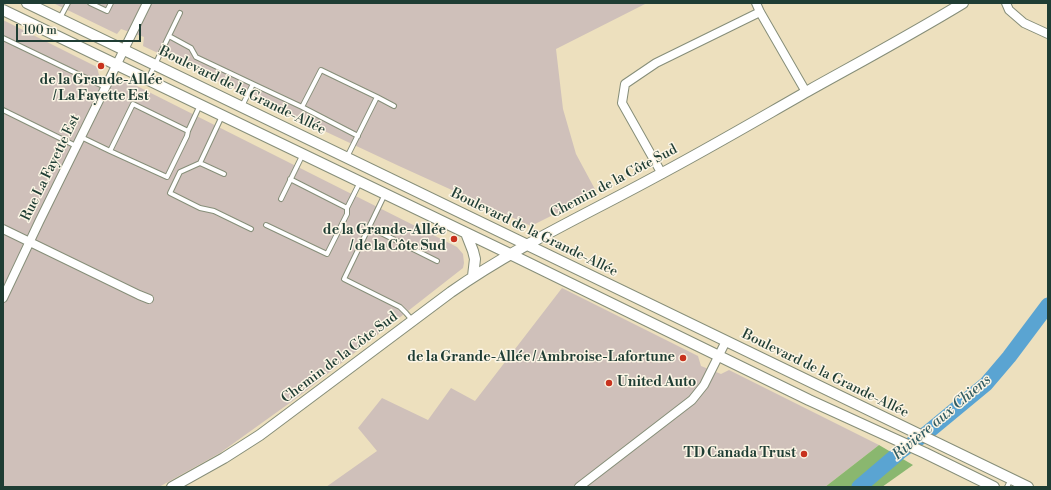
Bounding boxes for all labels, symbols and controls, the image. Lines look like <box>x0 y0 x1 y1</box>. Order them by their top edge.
scale bar <box>18 16 143 42</box>
text: 100 m <box>23 23 57 38</box>
street label: Boulevard de la Grande-Allée <box>156 43 328 139</box>
marker: de la Grande-Allée / La Fayette Est <box>96 61 106 71</box>
place label: de la Grande-Allée / La Fayette Est <box>39 73 163 106</box>
street label: Rue La Fayette Est <box>18 112 84 224</box>
street label: Chemin de la Côte Sud <box>548 141 680 223</box>
street label: Boulevard de la Grande-Allée <box>448 185 620 281</box>
place label: de la Grande-Allée / de la Côte Sud <box>323 223 446 256</box>
marker: de la Grande-Allée / de la Côte Sud <box>449 234 459 244</box>
street label: Chemin de la Côte Sud <box>279 309 401 407</box>
street label: Boulevard de la Grande-Allée <box>739 326 911 422</box>
place label: de la Grande-Allée / Ambroise-Lafortune <box>407 350 675 366</box>
marker: de la Grande-Allée / Ambroise-Lafortune <box>678 353 688 363</box>
water label: Rivière aux Chiens <box>889 372 995 464</box>
place label: United Auto <box>617 375 696 391</box>
marker: United Auto <box>604 378 614 388</box>
place label: TD Canada Trust <box>684 446 796 462</box>
marker: TD Canada Trust <box>799 449 809 459</box>

